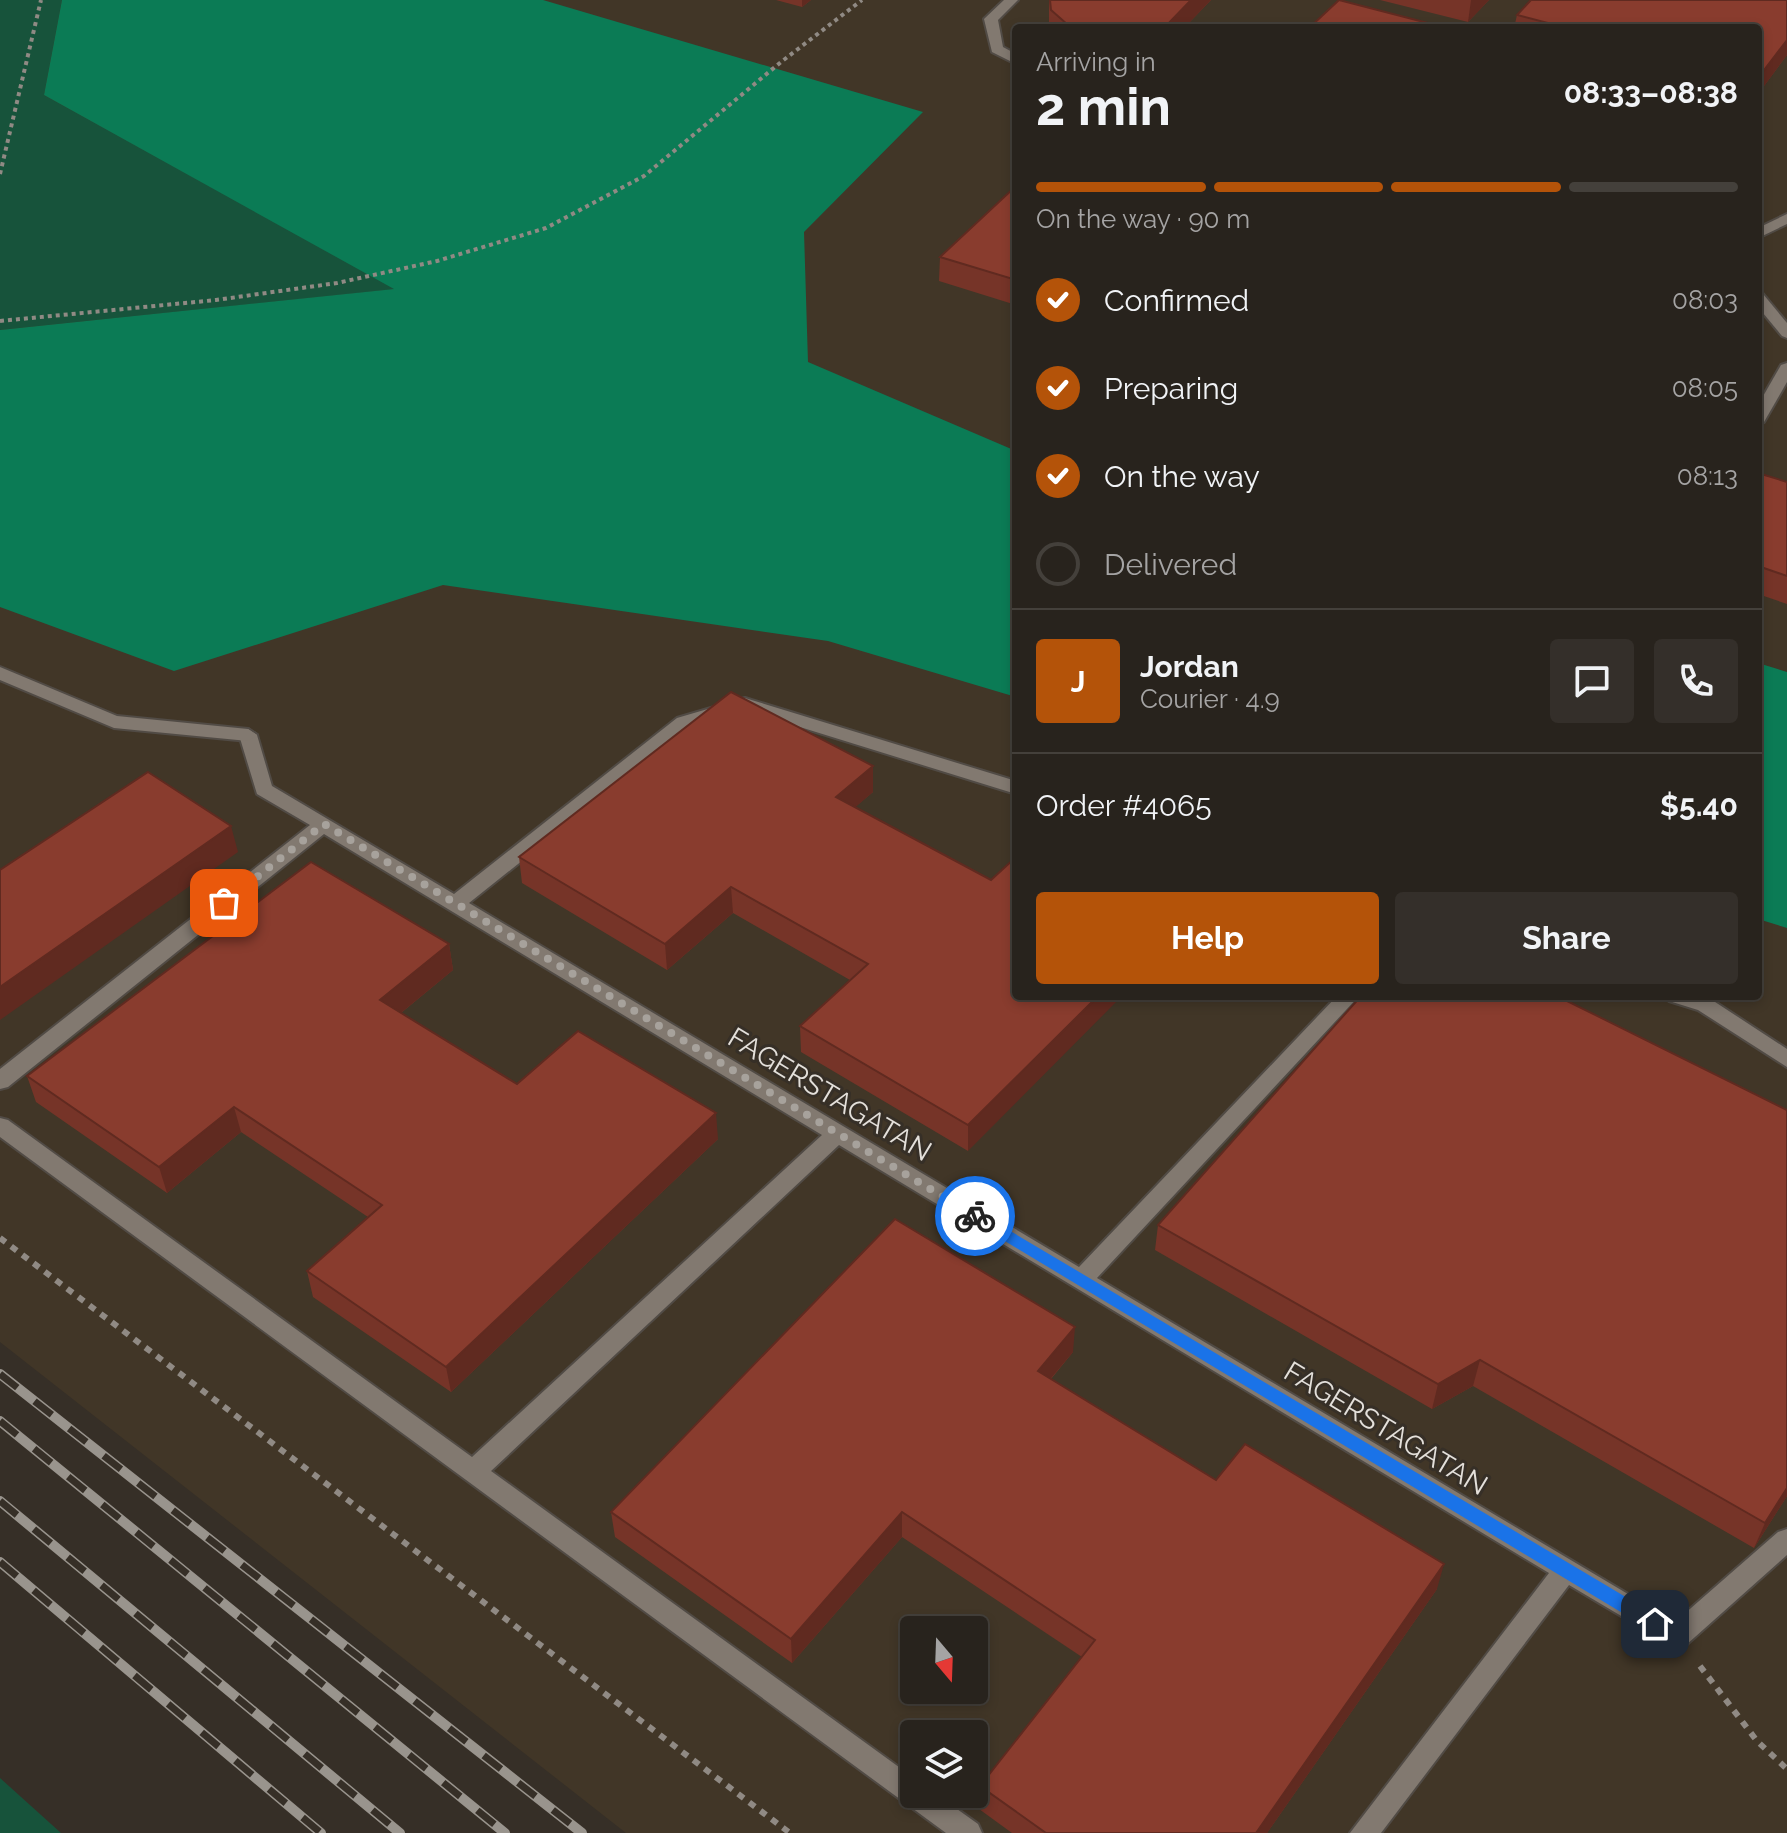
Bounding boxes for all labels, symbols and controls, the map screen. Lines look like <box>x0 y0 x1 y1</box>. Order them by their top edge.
text: Arriving in <box>1036 47 1156 77</box>
text: 08:33–08:38 <box>1564 75 1738 110</box>
text: 2 min <box>1036 76 1171 137</box>
text: On the way · 90 m <box>1036 204 1250 234</box>
icon: check <box>1036 278 1080 322</box>
text: Confirmed <box>1104 283 1249 318</box>
text: 08:03 <box>1672 285 1738 315</box>
icon: check <box>1036 366 1080 410</box>
text: Preparing <box>1104 371 1238 406</box>
text: 08:05 <box>1672 373 1738 403</box>
icon: check <box>1036 454 1080 498</box>
text: On the way <box>1104 459 1260 494</box>
text: 08:13 <box>1677 461 1738 491</box>
text: Delivered <box>1104 547 1237 582</box>
button: chat <box>1550 639 1634 723</box>
button: phone <box>1654 639 1738 723</box>
text: Jordan <box>1140 649 1239 684</box>
text: J <box>1071 664 1085 699</box>
text: Courier · 4.9 <box>1140 684 1280 714</box>
text: Order #4065 <box>1036 788 1212 823</box>
text: $5.40 <box>1660 788 1738 823</box>
pin <box>190 869 258 937</box>
icon: bag <box>202 881 246 925</box>
button: Help <box>1036 892 1379 984</box>
button: Share <box>1395 892 1738 984</box>
street label: FAGERSTAGATAN <box>722 1021 937 1168</box>
courier <box>935 1176 1015 1256</box>
icon: bike <box>953 1194 997 1238</box>
street label: FAGERSTAGATAN <box>1278 1355 1493 1502</box>
pin <box>1621 1590 1689 1658</box>
icon: home <box>1633 1602 1677 1646</box>
north arrow <box>900 1616 988 1704</box>
map controls <box>900 1616 988 1808</box>
button: layers <box>900 1720 988 1808</box>

